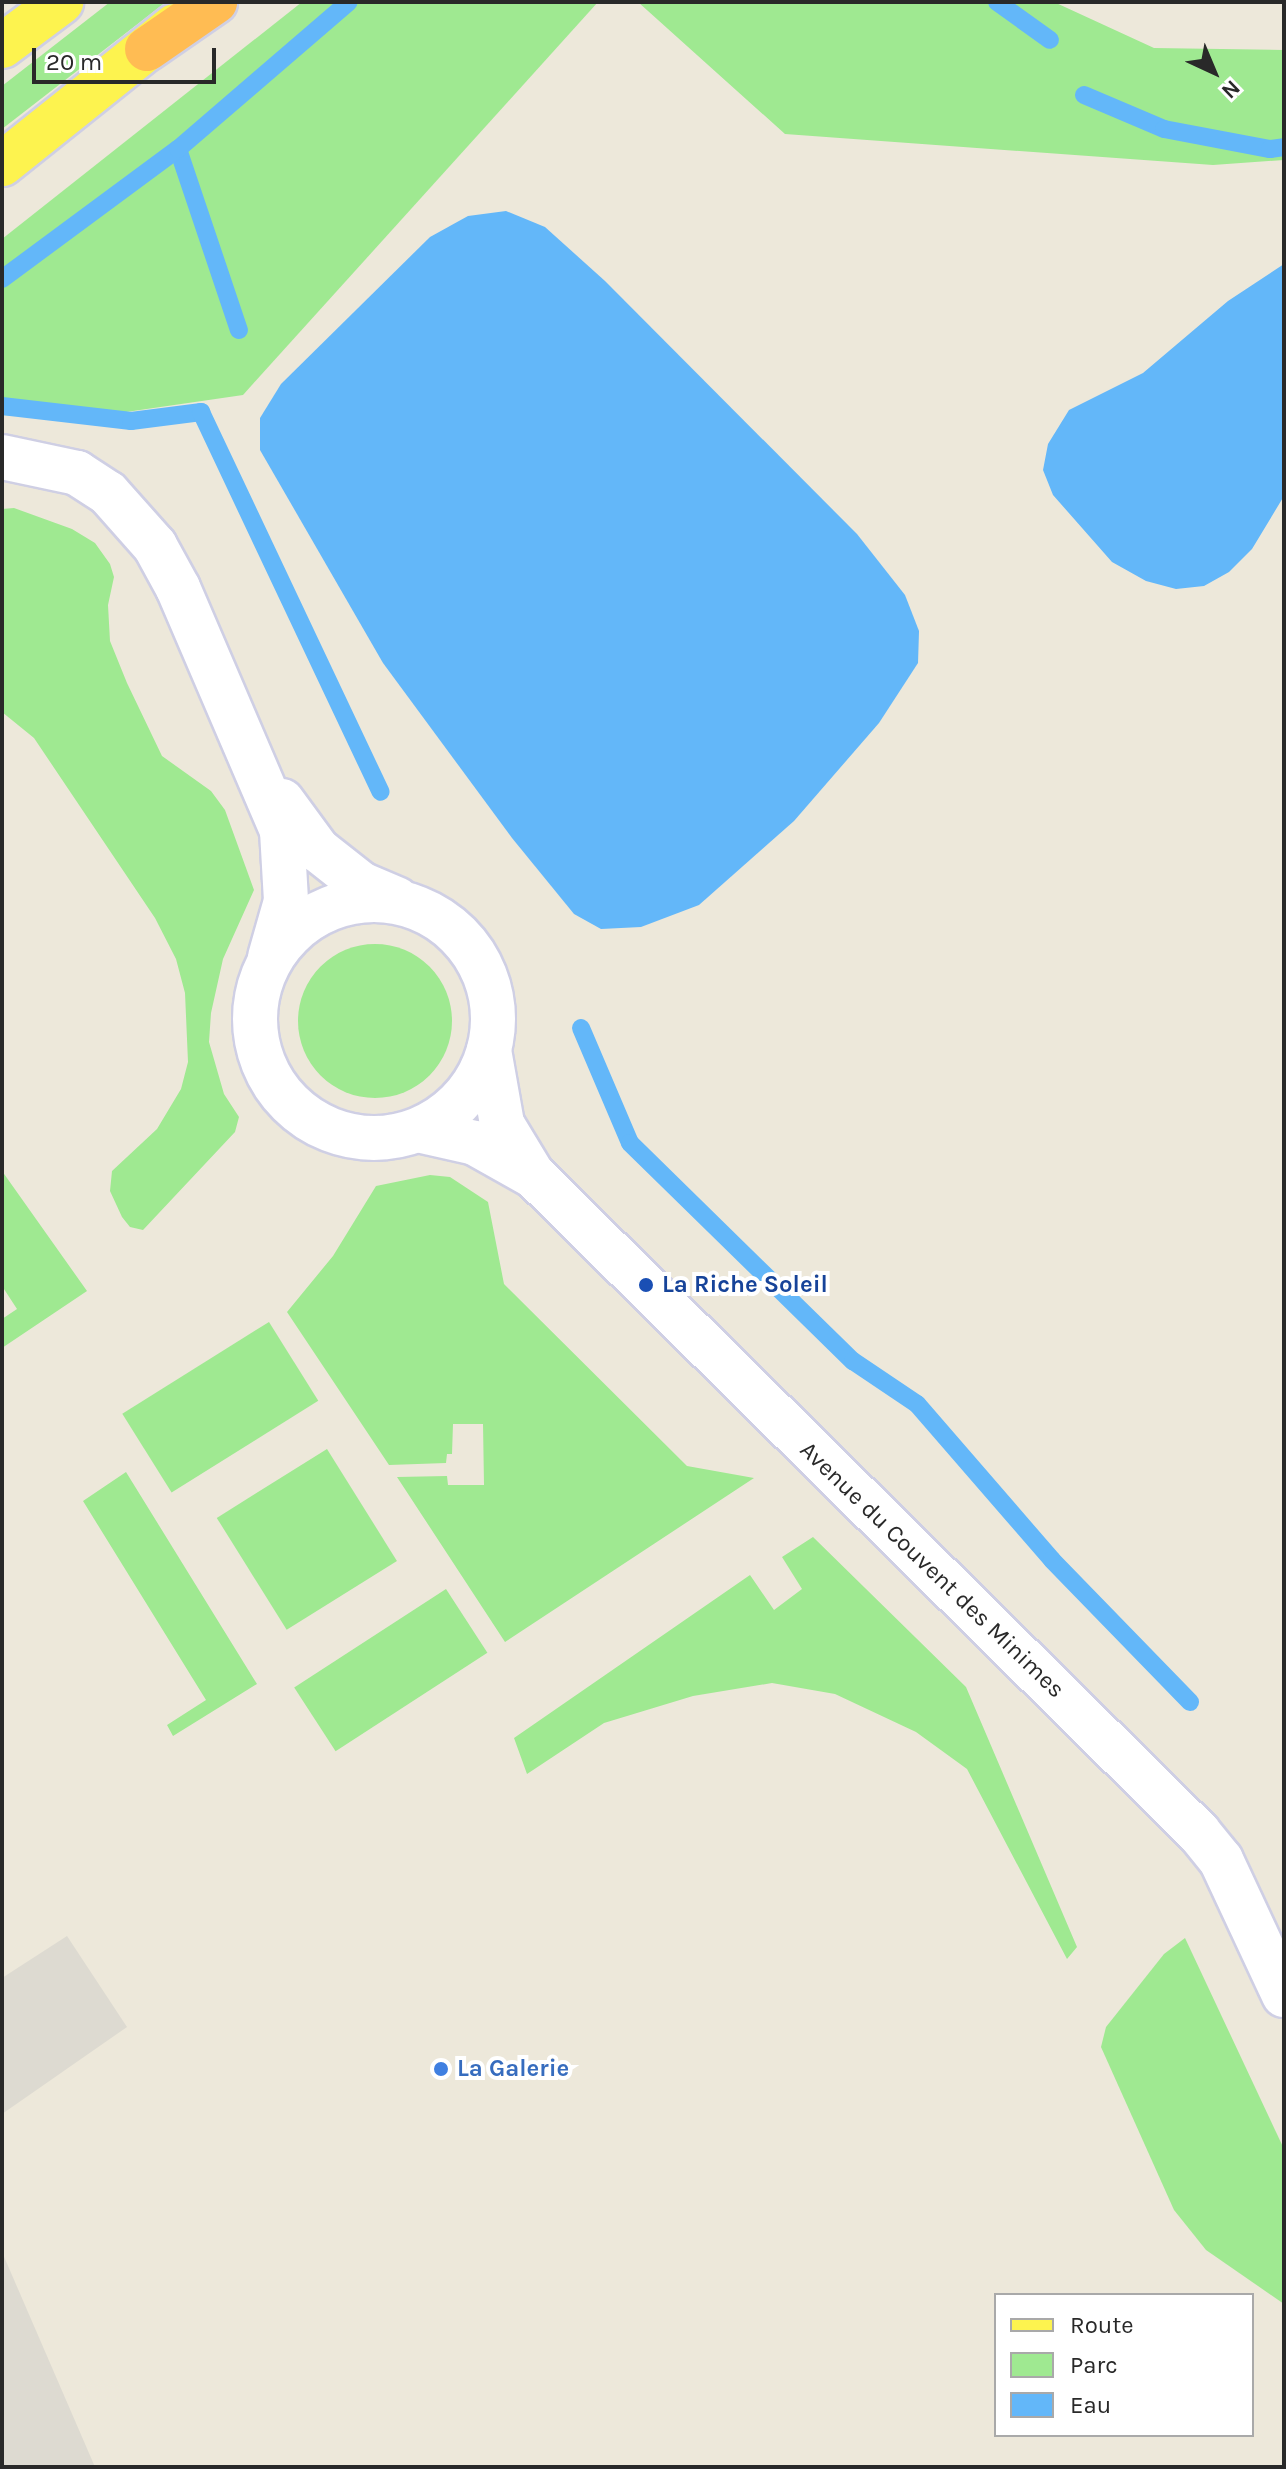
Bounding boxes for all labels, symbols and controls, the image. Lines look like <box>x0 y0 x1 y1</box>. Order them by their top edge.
scale bar <box>36 32 220 82</box>
north arrow <box>1174 32 1254 112</box>
text: 20 m <box>46 48 102 76</box>
text: N <box>1216 74 1245 104</box>
place label: La Riche Soleil <box>662 1271 828 1299</box>
marker: La Riche Soleil <box>637 1276 655 1294</box>
street label: Avenue du Couvent des Minimes <box>794 1436 1070 1704</box>
place label: La Galerie <box>457 2055 569 2083</box>
marker: La Galerie <box>432 2060 450 2078</box>
legend <box>994 2293 1254 2437</box>
text: Route <box>1070 2311 1134 2339</box>
text: Parc <box>1070 2351 1118 2379</box>
text: Eau <box>1070 2391 1111 2419</box>

